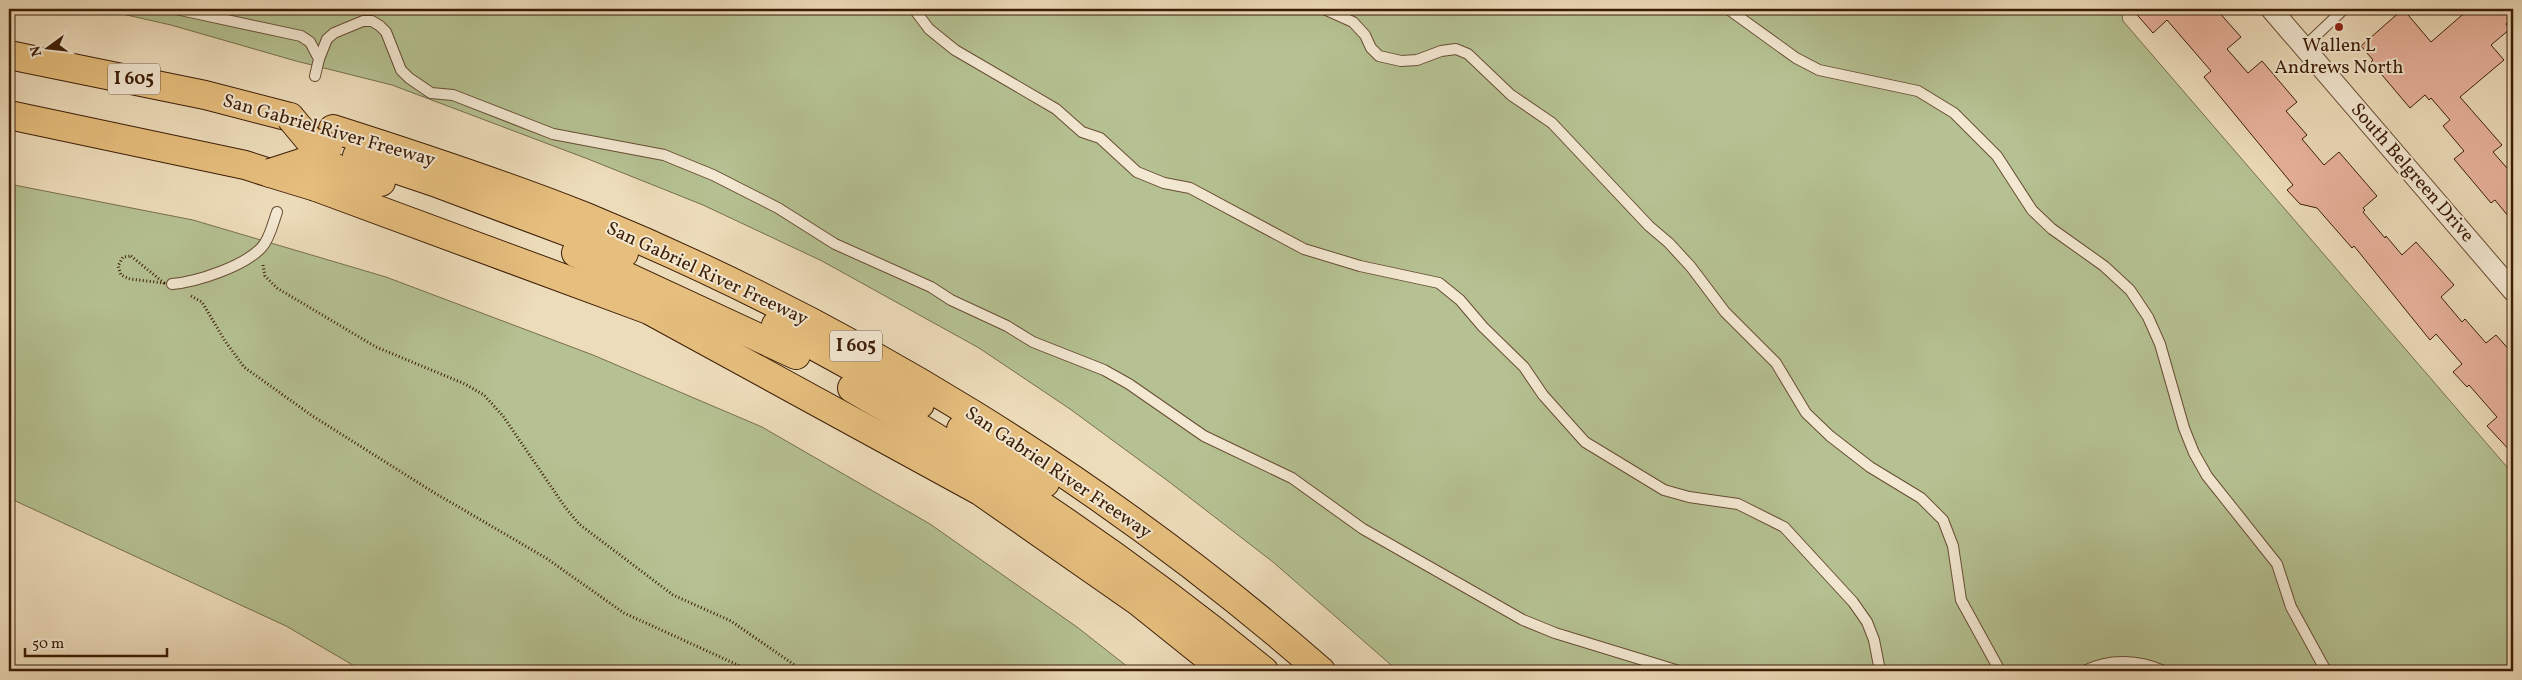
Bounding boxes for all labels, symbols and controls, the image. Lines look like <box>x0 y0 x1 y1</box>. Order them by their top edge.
marker: Wallen L Andrews North <box>2333 21 2345 33</box>
north arrow <box>22 22 72 72</box>
place label: Wallen L Andrews North <box>2274 33 2404 81</box>
text: N <box>26 44 47 58</box>
road number: I 605 <box>108 64 160 95</box>
street label: San Gabriel River Freeway <box>220 88 438 174</box>
street label: South Belgreen Drive <box>2344 98 2480 248</box>
street label: San Gabriel River Freeway <box>602 216 812 332</box>
road number: I 605 <box>830 331 882 362</box>
street label: San Gabriel River Freeway <box>960 401 1156 545</box>
scale bar <box>25 625 168 657</box>
text: 50 m <box>32 634 64 655</box>

